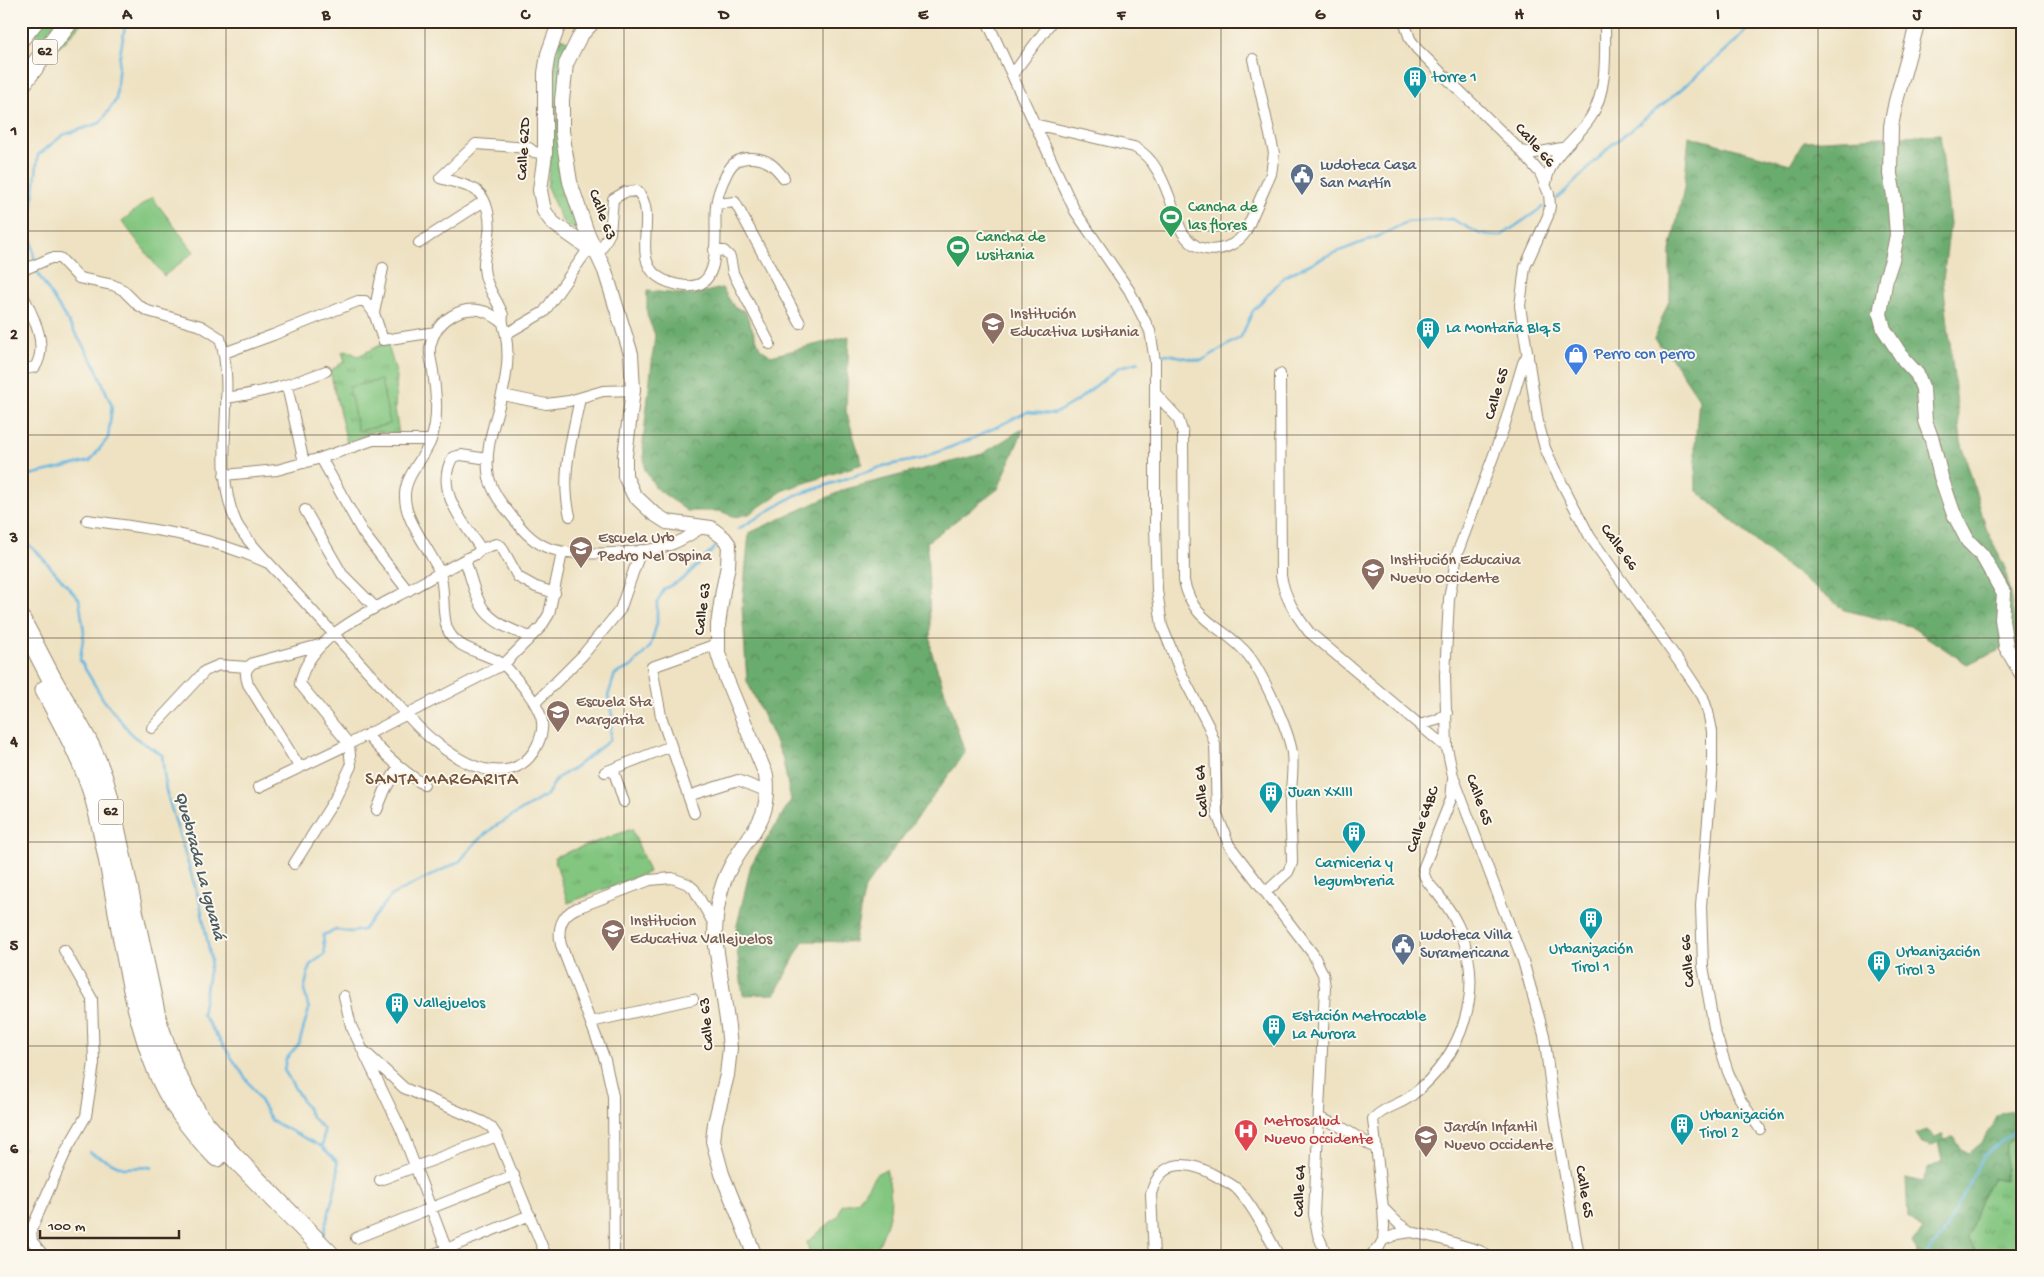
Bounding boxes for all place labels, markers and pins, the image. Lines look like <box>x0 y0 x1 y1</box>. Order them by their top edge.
building icon: torre 1 <box>1402 65 1428 99</box>
place label: torre 1 <box>1431 69 1477 88</box>
place label: Ludoteca Casa San Martín <box>1320 157 1417 194</box>
public building icon: Ludoteca Casa San Martín <box>1289 162 1315 196</box>
place label: Cancha de las flores <box>1188 199 1258 236</box>
sports icon: Cancha de las flores <box>1158 204 1184 238</box>
place label: Cancha de Lusitania <box>976 229 1046 266</box>
sports icon: Cancha de Lusitania <box>945 234 971 268</box>
place label: Institución Educativa Lusitania <box>1010 306 1140 343</box>
school or university icon: Institución Educativa Lusitania <box>980 311 1006 345</box>
building icon: La Montaña Blq 5 <box>1415 316 1441 350</box>
place label: La Montaña Blq 5 <box>1446 320 1561 339</box>
shop icon: Perro con perro <box>1563 342 1589 376</box>
place label: Perro con perro <box>1593 346 1695 365</box>
place label: Escuela Urb Pedro Nel Ospina <box>597 530 713 567</box>
school or university icon: Escuela Urb Pedro Nel Ospina <box>568 535 594 569</box>
place label: Institución Educaiva Nuevo Occidente <box>1390 552 1522 589</box>
school or university icon: Institución Educaiva Nuevo Occidente <box>1360 557 1386 591</box>
place label: Escuela Sta Margarita <box>576 694 653 731</box>
school or university icon: Escuela Sta Margarita <box>545 699 571 733</box>
building icon: Juan XXIII <box>1258 780 1284 814</box>
place label: Juan XXIII <box>1288 784 1353 803</box>
building icon: Carniceria y legumbreria <box>1341 820 1367 854</box>
place label: Carniceria y legumbreria <box>1314 855 1395 892</box>
building icon: Urbanización Tirol 1 <box>1578 906 1604 940</box>
place label: Institucion Educativa Vallejuelos <box>630 913 773 950</box>
school or university icon: Institucion Educativa Vallejuelos <box>600 918 626 952</box>
place label: Ludoteca Villa Suramericana <box>1420 927 1513 964</box>
public building icon: Ludoteca Villa Suramericana <box>1390 932 1416 966</box>
place label: Urbanización Tirol 1 <box>1549 941 1633 978</box>
place label: Urbanización Tirol 3 <box>1895 944 1980 981</box>
building icon: Urbanización Tirol 3 <box>1866 949 1892 983</box>
building icon: Vallejuelos <box>384 991 410 1025</box>
place label: Vallejuelos <box>413 995 486 1014</box>
place label: Estación Metrocable La Aurora <box>1292 1008 1427 1045</box>
building icon: Estación Metrocable La Aurora <box>1261 1013 1287 1047</box>
place label: Urbanización Tirol 2 <box>1699 1107 1784 1144</box>
building icon: Urbanización Tirol 2 <box>1669 1112 1695 1146</box>
place label: Metrosalud Nuevo Occidente <box>1264 1113 1374 1150</box>
hospital icon: Metrosalud Nuevo Occidente <box>1233 1118 1259 1152</box>
place label: Jardín Infantil Nuevo Occidente <box>1444 1119 1554 1156</box>
school or university icon: Jardín Infantil Nuevo Occidente <box>1413 1124 1439 1158</box>

